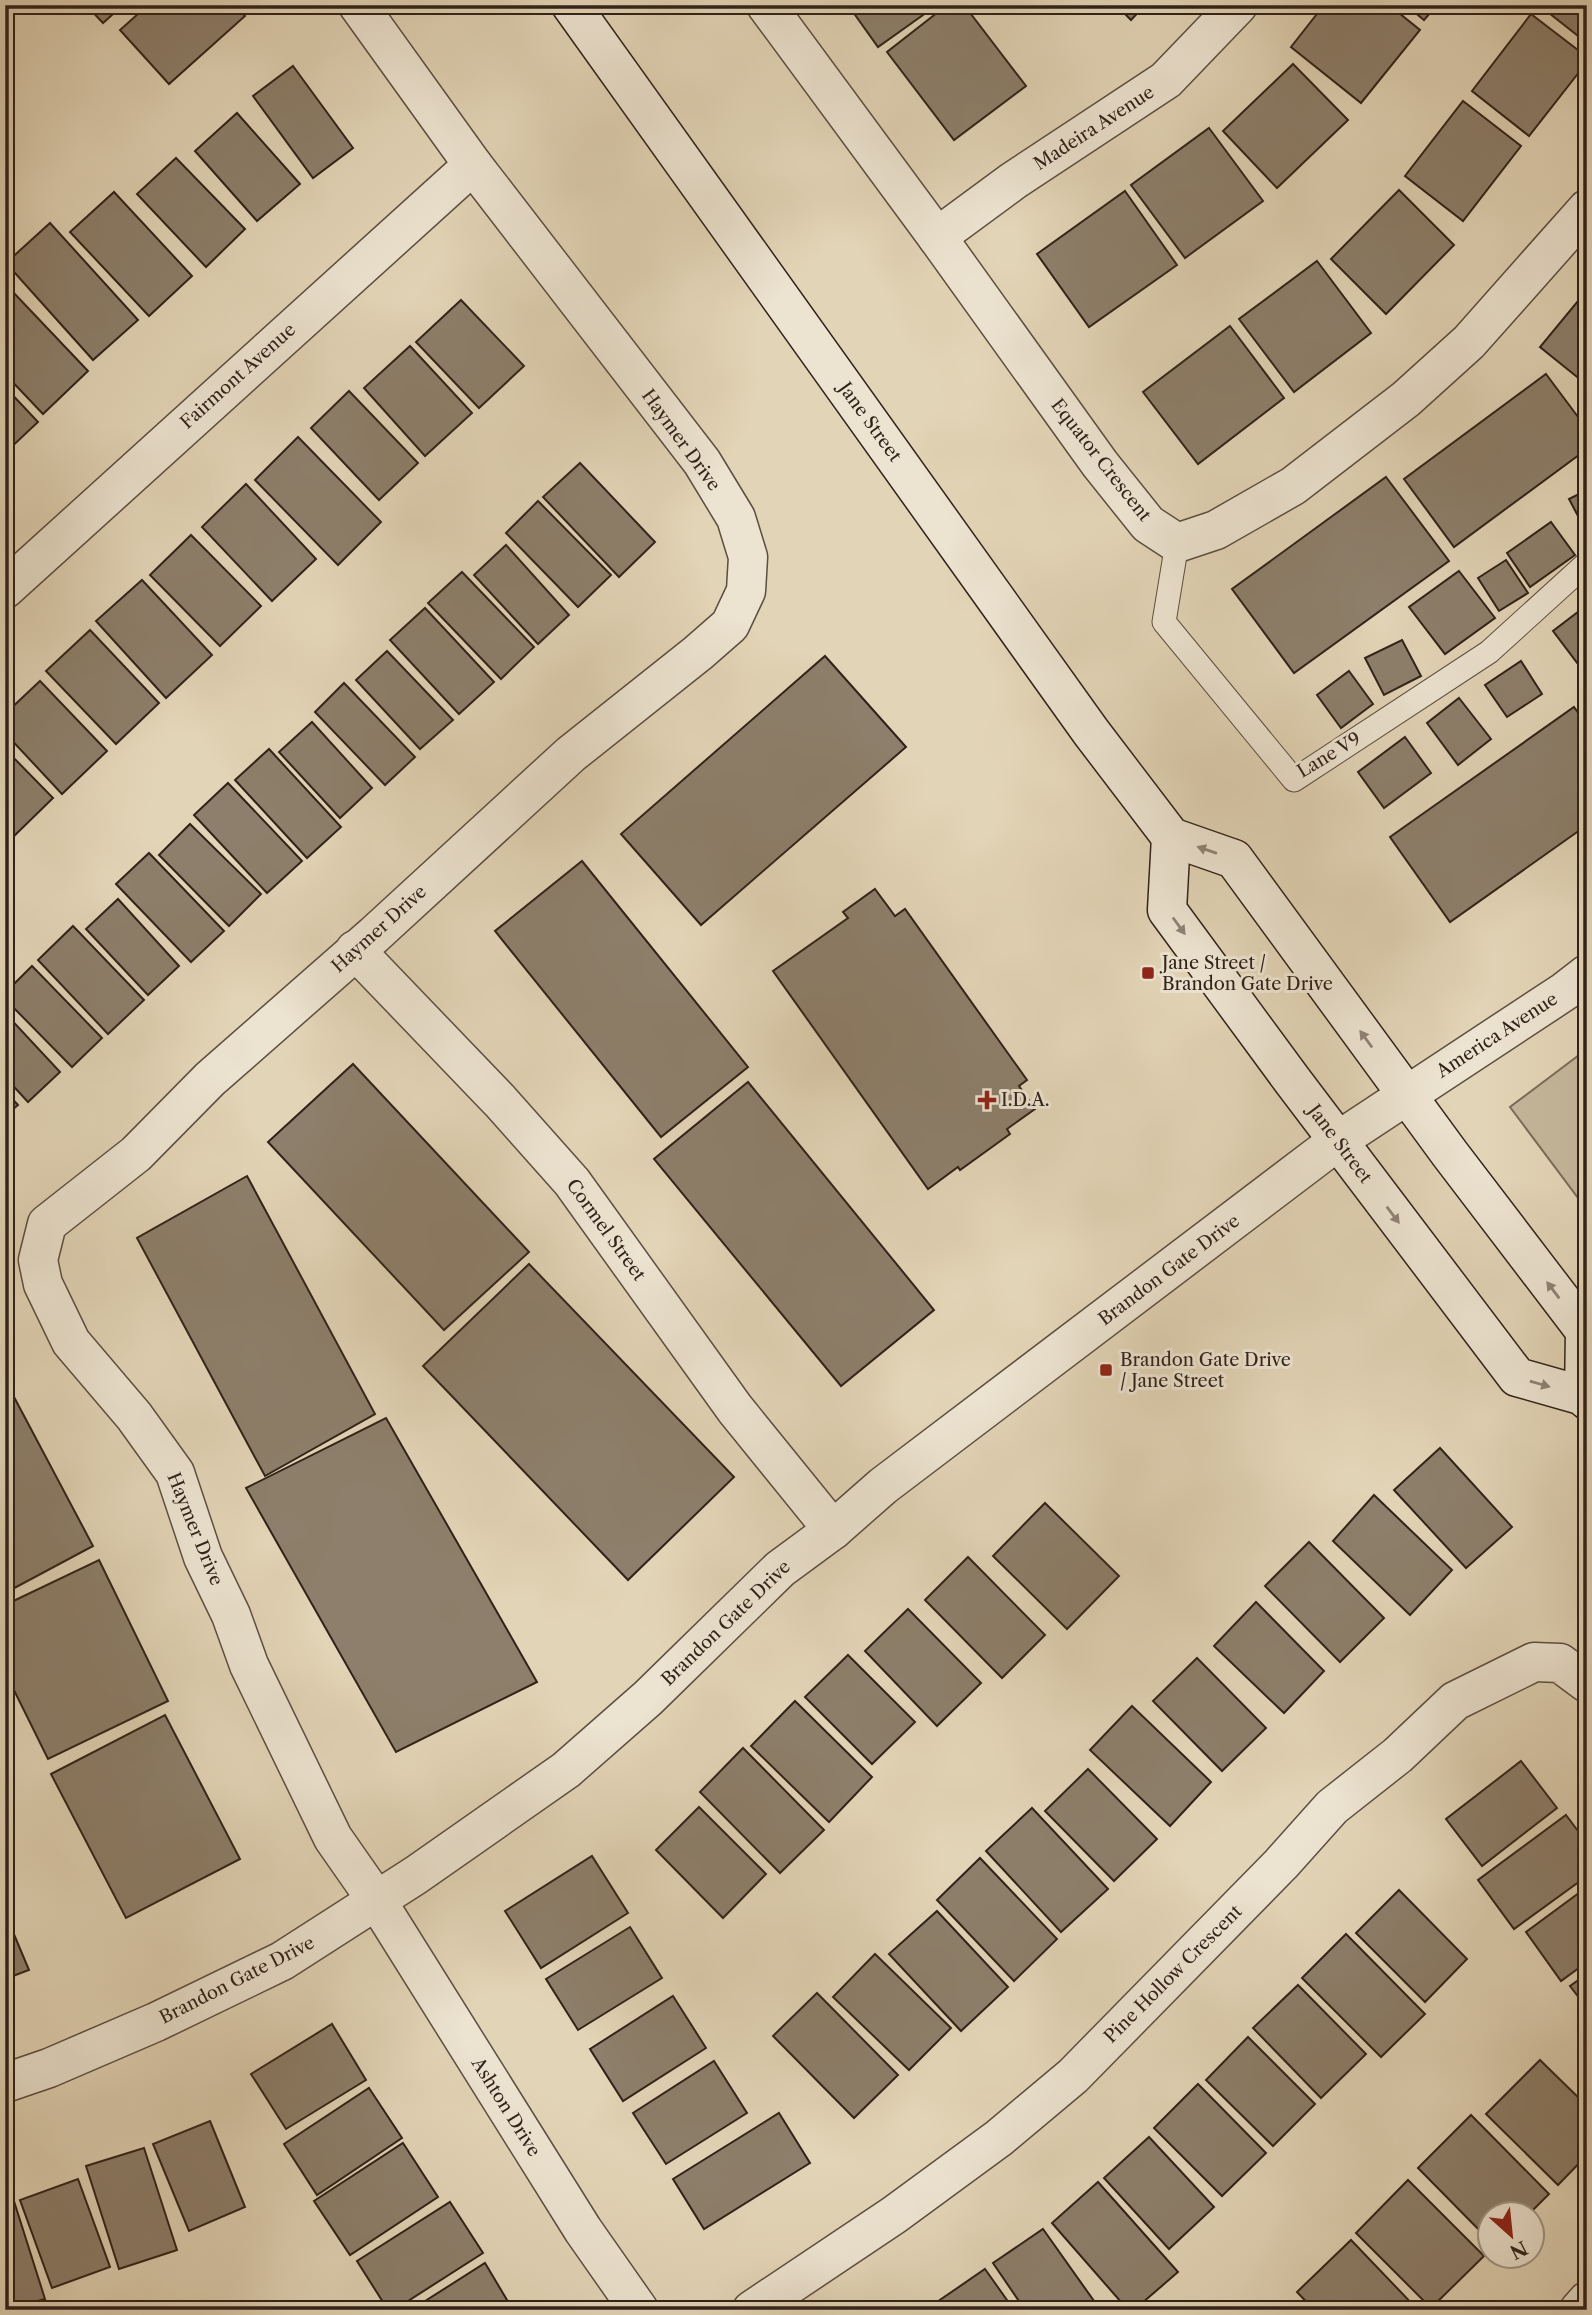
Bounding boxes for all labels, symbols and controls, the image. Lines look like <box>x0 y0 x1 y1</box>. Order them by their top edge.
street label: Madeira Avenue <box>1030 81 1158 175</box>
street label: Fairmont Avenue <box>176 319 300 433</box>
street label: Jane Street <box>832 376 907 467</box>
street label: Haymer Drive <box>637 385 725 495</box>
street label: Equator Crescent <box>1046 394 1156 526</box>
street label: Lane V9 <box>1293 727 1365 783</box>
one-way arrow <box>1196 844 1217 855</box>
street label: Haymer Drive <box>327 881 431 977</box>
one-way arrow <box>1172 917 1186 935</box>
place label: Jane Street / Brandon Gate Drive <box>1159 952 1333 995</box>
marker: Jane Street / Brandon Gate Drive <box>1140 965 1156 981</box>
street label: America Avenue <box>1431 988 1562 1083</box>
one-way arrow <box>1360 1030 1374 1048</box>
place label: I.D.A. <box>1001 1089 1049 1111</box>
marker: I.D.A. <box>979 1092 995 1108</box>
street label: Jane Street <box>1301 1098 1377 1188</box>
street label: Cormel Street <box>562 1175 651 1286</box>
one-way arrow <box>1386 1206 1401 1224</box>
street label: Brandon Gate Drive <box>1094 1210 1244 1330</box>
one-way arrow <box>1546 1281 1561 1299</box>
place label: Brandon Gate Drive / Jane Street <box>1120 1349 1291 1392</box>
marker: Brandon Gate Drive / Jane Street <box>1098 1362 1114 1378</box>
one-way arrow <box>1529 1379 1551 1390</box>
street label: Haymer Drive <box>162 1469 228 1589</box>
street label: Brandon Gate Drive <box>657 1556 795 1690</box>
street label: Pine Hollow Crescent <box>1099 1900 1247 2048</box>
street label: Brandon Gate Drive <box>156 1931 318 2029</box>
street label: Ashton Drive <box>466 2053 545 2161</box>
north arrow <box>1476 2200 1546 2270</box>
text: N <box>1506 2236 1531 2264</box>

